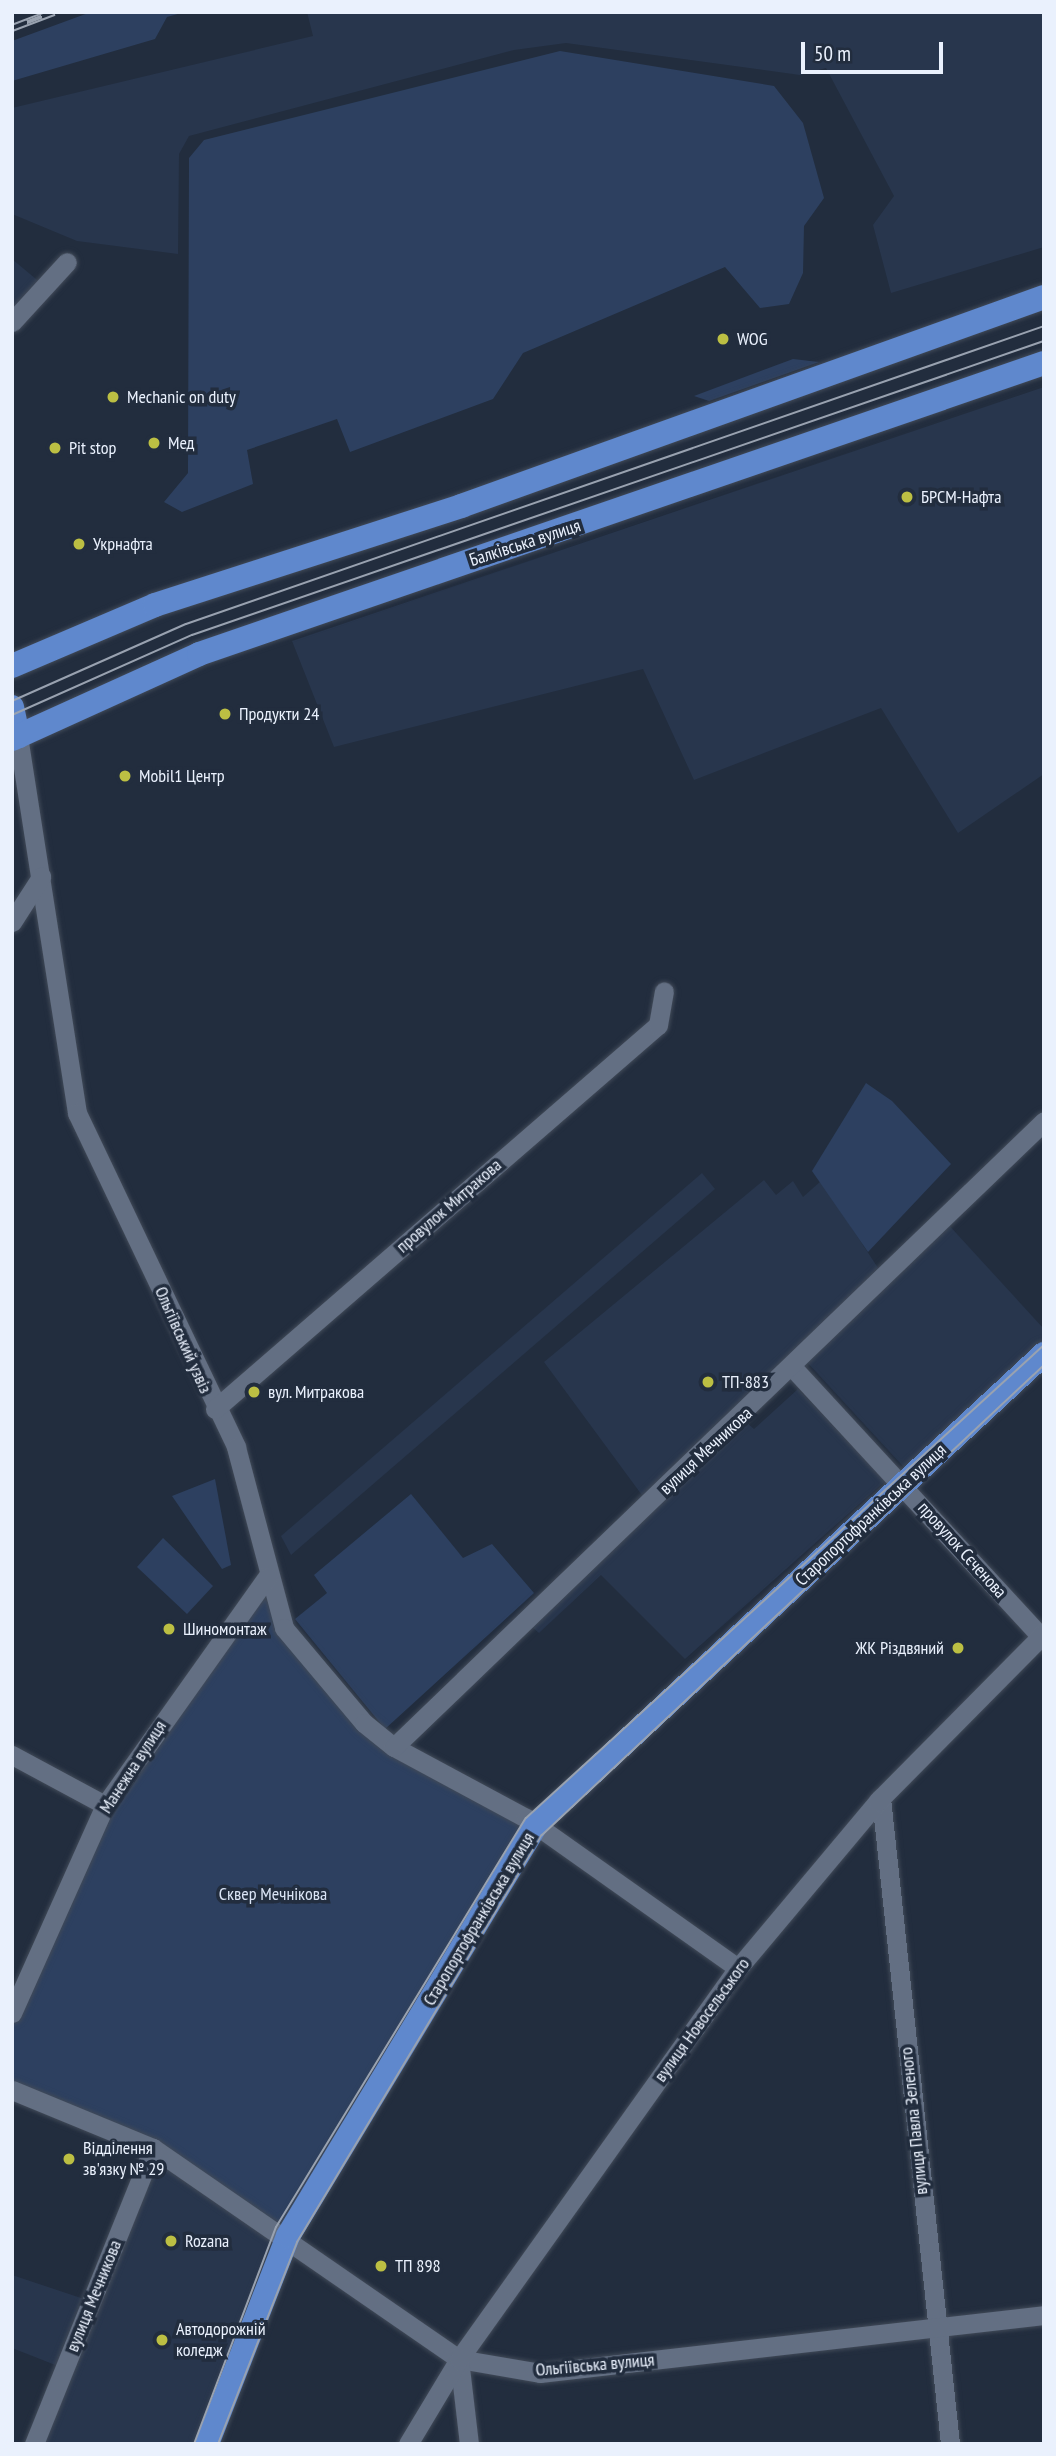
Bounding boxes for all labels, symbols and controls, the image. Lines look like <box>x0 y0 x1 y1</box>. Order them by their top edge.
scale bar <box>804 28 946 72</box>
text: 50 m <box>814 40 851 67</box>
place label: WOG <box>737 328 768 350</box>
marker: WOG <box>715 331 731 347</box>
place label: Mechanic on duty <box>127 386 236 408</box>
marker: Mechanic on duty <box>105 389 121 405</box>
place label: Мед <box>168 432 195 454</box>
marker: Мед <box>146 435 162 451</box>
place label: Pit stop <box>69 437 116 459</box>
marker: Pit stop <box>47 440 63 456</box>
place label: БРСМ-Нафта <box>921 486 1001 508</box>
marker: БРСМ-Нафта <box>899 489 915 505</box>
street label: Балківська вулиця <box>467 515 583 571</box>
place label: Укрнафта <box>93 533 153 555</box>
marker: Укрнафта <box>71 536 87 552</box>
place label: Продукти 24 <box>239 703 319 725</box>
marker: Продукти 24 <box>217 706 233 722</box>
place label: Mobil1 Центр <box>139 765 225 787</box>
marker: Mobil1 Центр <box>117 768 133 784</box>
street label: провулок Митракова <box>392 1154 506 1258</box>
street label: Ольгіївський узвіз <box>150 1283 216 1397</box>
place label: ТП-883 <box>722 1371 769 1393</box>
marker: ТП-883 <box>700 1374 716 1390</box>
place label: вул. Митракова <box>268 1381 365 1403</box>
marker: вул. Митракова <box>246 1384 262 1400</box>
street label: вулиця Мечникова <box>655 1403 757 1499</box>
street label: Старопортофранківська вулиця <box>791 1439 951 1591</box>
street label: провулок Сєченова <box>913 1497 1011 1603</box>
place label: Шиномонтаж <box>183 1618 267 1640</box>
marker: Шиномонтаж <box>161 1621 177 1637</box>
place label: ЖК Різдвяний <box>855 1637 944 1659</box>
marker: ЖК Різдвяний <box>950 1640 966 1656</box>
street label: Манежна вулиця <box>95 1717 171 1817</box>
street label: Старопортофранківська вулиця <box>419 1828 539 2010</box>
park label: Сквер Мечнікова <box>219 1883 327 1905</box>
street label: вулиця Новосельського <box>650 1954 754 2086</box>
street label: вулиця Павла Зеленого <box>896 2046 932 2196</box>
place label: Відділення зв'язку № 29 <box>83 2138 165 2180</box>
marker: Відділення зв'язку № 29 <box>61 2151 77 2167</box>
place label: Rozana <box>185 2230 229 2252</box>
marker: Rozana <box>163 2233 179 2249</box>
street label: вулиця Мечникова <box>62 2237 126 2355</box>
place label: ТП 898 <box>395 2255 441 2277</box>
marker: ТП 898 <box>373 2258 389 2274</box>
place label: Автодорожній коледж <box>176 2319 266 2362</box>
marker: Автодорожній коледж <box>154 2332 170 2348</box>
street label: Ольгіївська вулиця <box>535 2349 655 2381</box>

